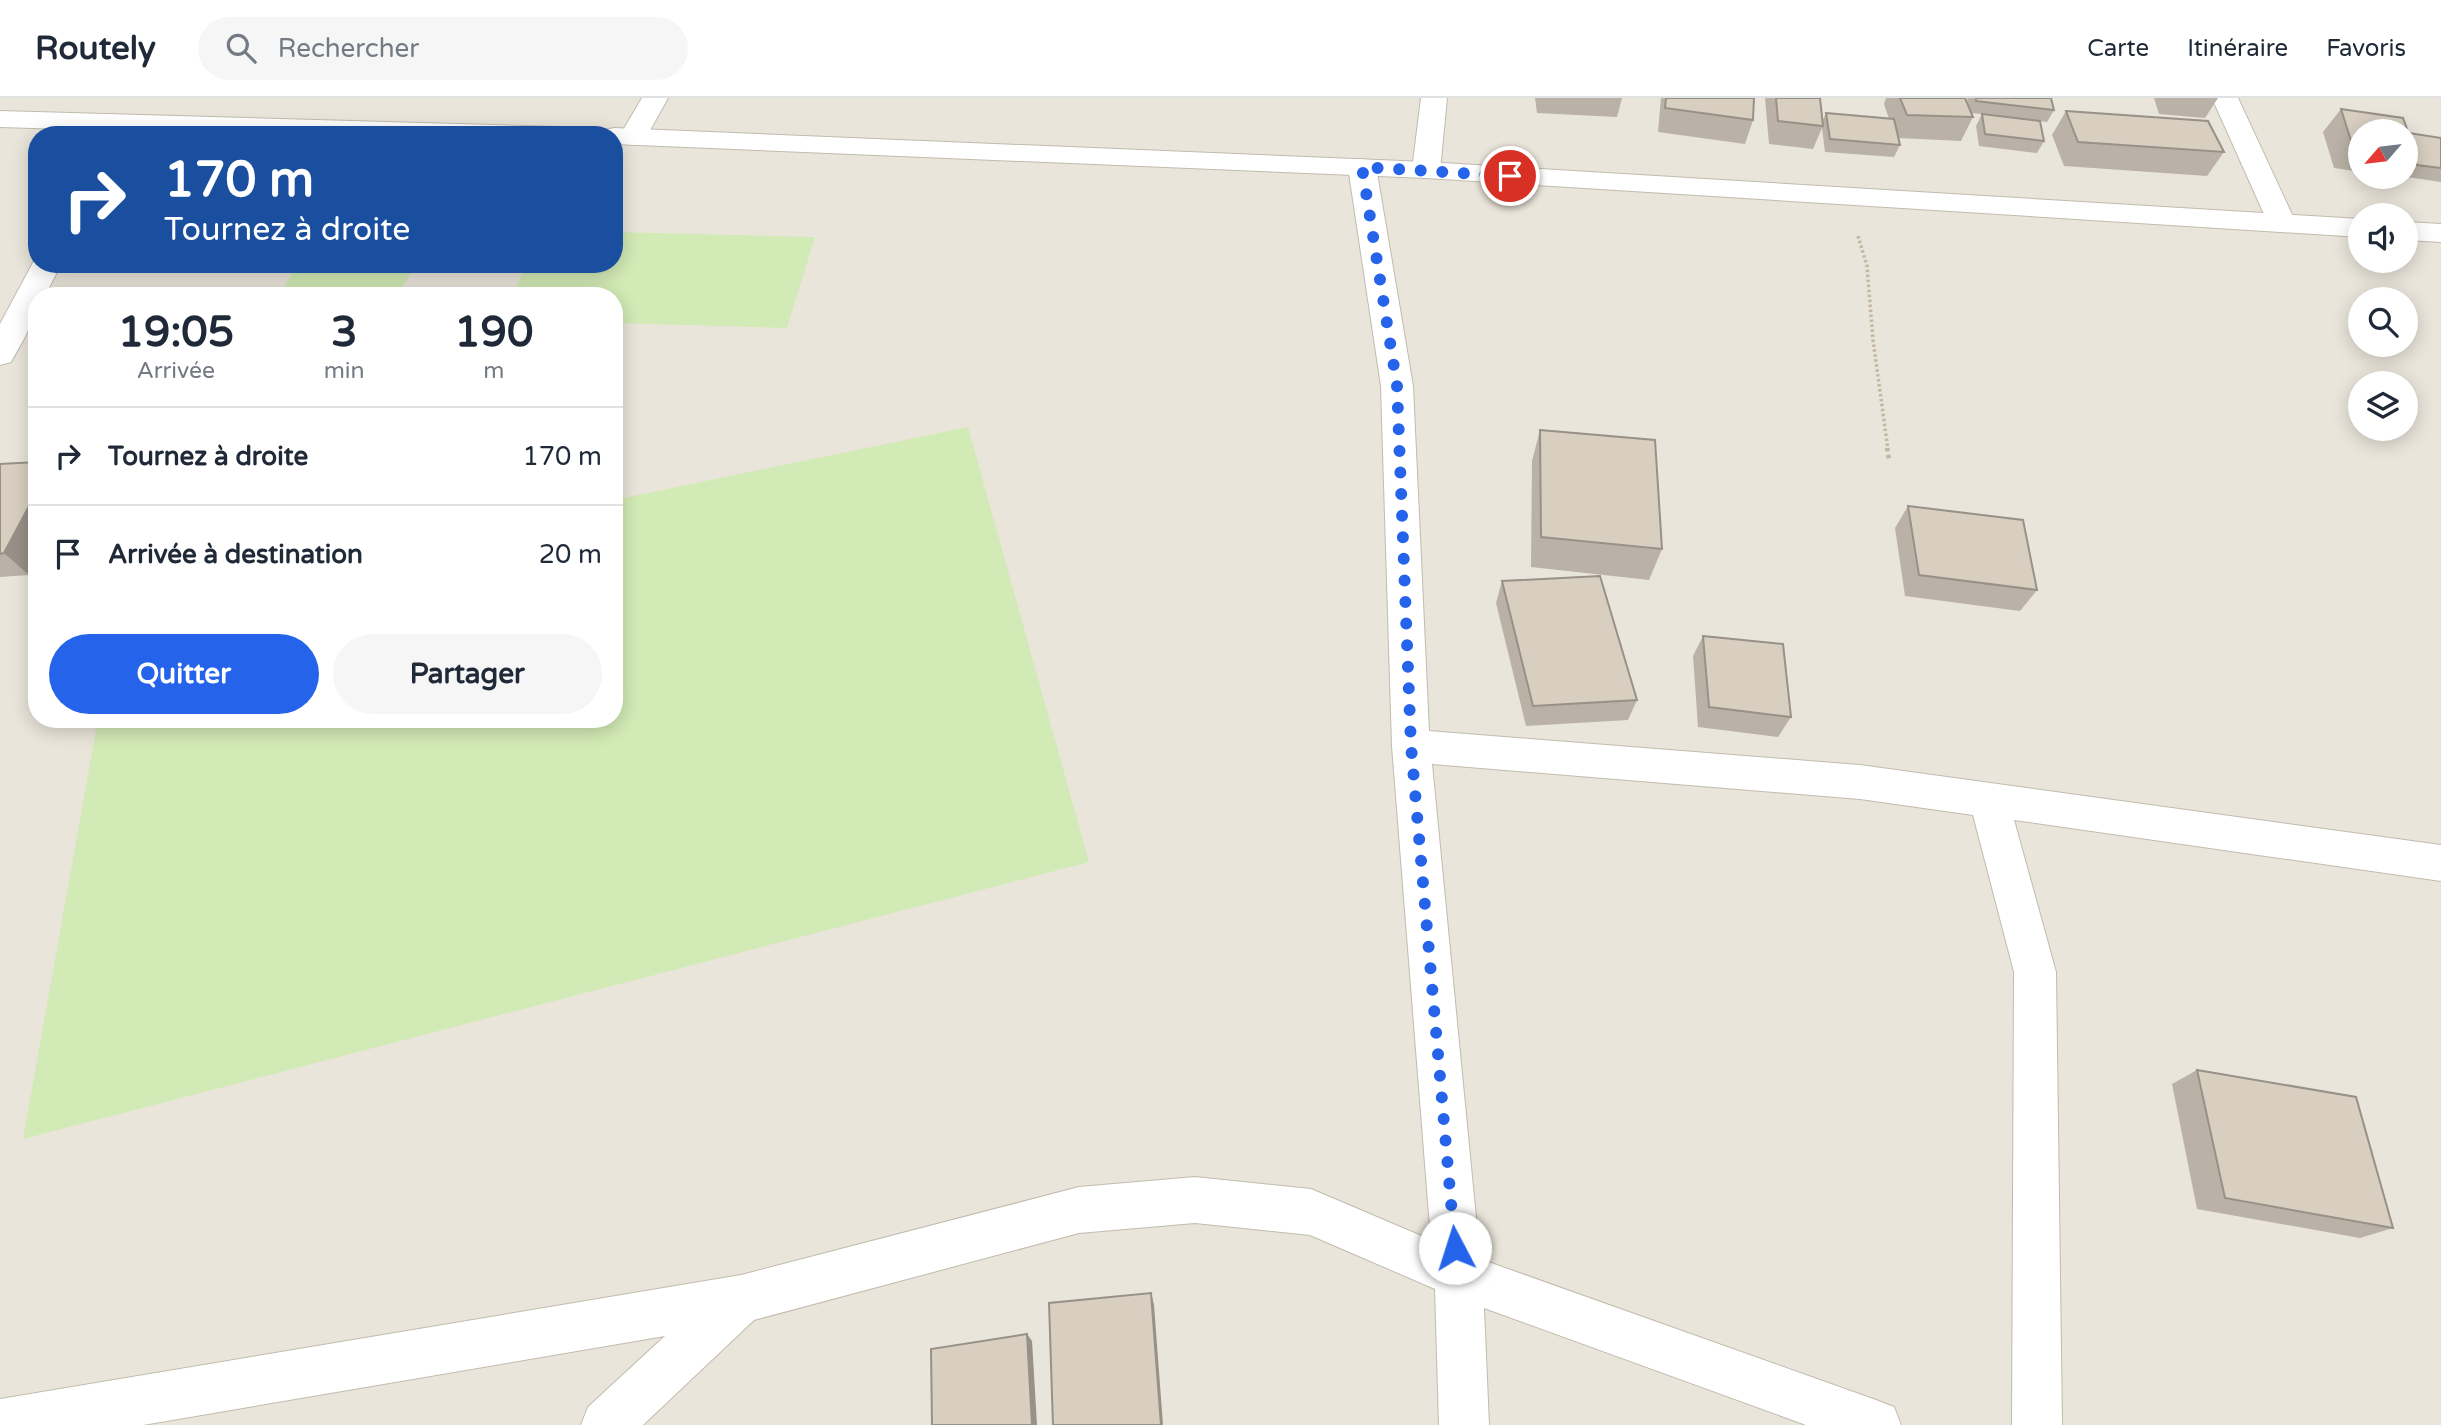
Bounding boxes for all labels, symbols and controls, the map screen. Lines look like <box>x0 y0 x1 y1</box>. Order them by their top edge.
search box <box>198 17 688 80</box>
text: Routely <box>35 29 156 68</box>
icon: search <box>222 29 260 67</box>
text: Rechercher <box>278 33 419 64</box>
text: Carte <box>2087 34 2149 63</box>
text: Itinéraire <box>2187 34 2288 63</box>
text: Favoris <box>2326 34 2406 63</box>
north arrow <box>2348 119 2418 189</box>
map controls <box>2348 119 2418 441</box>
pin <box>1480 146 1540 206</box>
text: 170 m <box>164 151 314 210</box>
icon: right <box>49 154 140 245</box>
icon: arrive <box>1491 157 1529 195</box>
button: sound <box>2348 203 2418 273</box>
text: Tournez à droite <box>164 211 410 249</box>
button: search <box>2348 287 2418 357</box>
text: 19:05 <box>118 307 234 358</box>
text: 3 <box>331 307 357 358</box>
text: 190 <box>454 307 533 358</box>
text: Arrivée <box>137 357 215 385</box>
text: min <box>324 357 365 385</box>
text: m <box>483 357 504 385</box>
button: layers <box>2348 371 2418 441</box>
icon: right <box>49 437 87 475</box>
text: Tournez à droite <box>108 441 308 472</box>
text: 170 m <box>522 441 602 472</box>
icon: arrive <box>49 535 87 573</box>
text: Arrivée à destination <box>108 539 363 570</box>
text: 20 m <box>539 539 602 570</box>
button: Quitter <box>49 634 319 714</box>
button: Partager <box>333 634 602 714</box>
position arrow <box>1418 1211 1492 1285</box>

